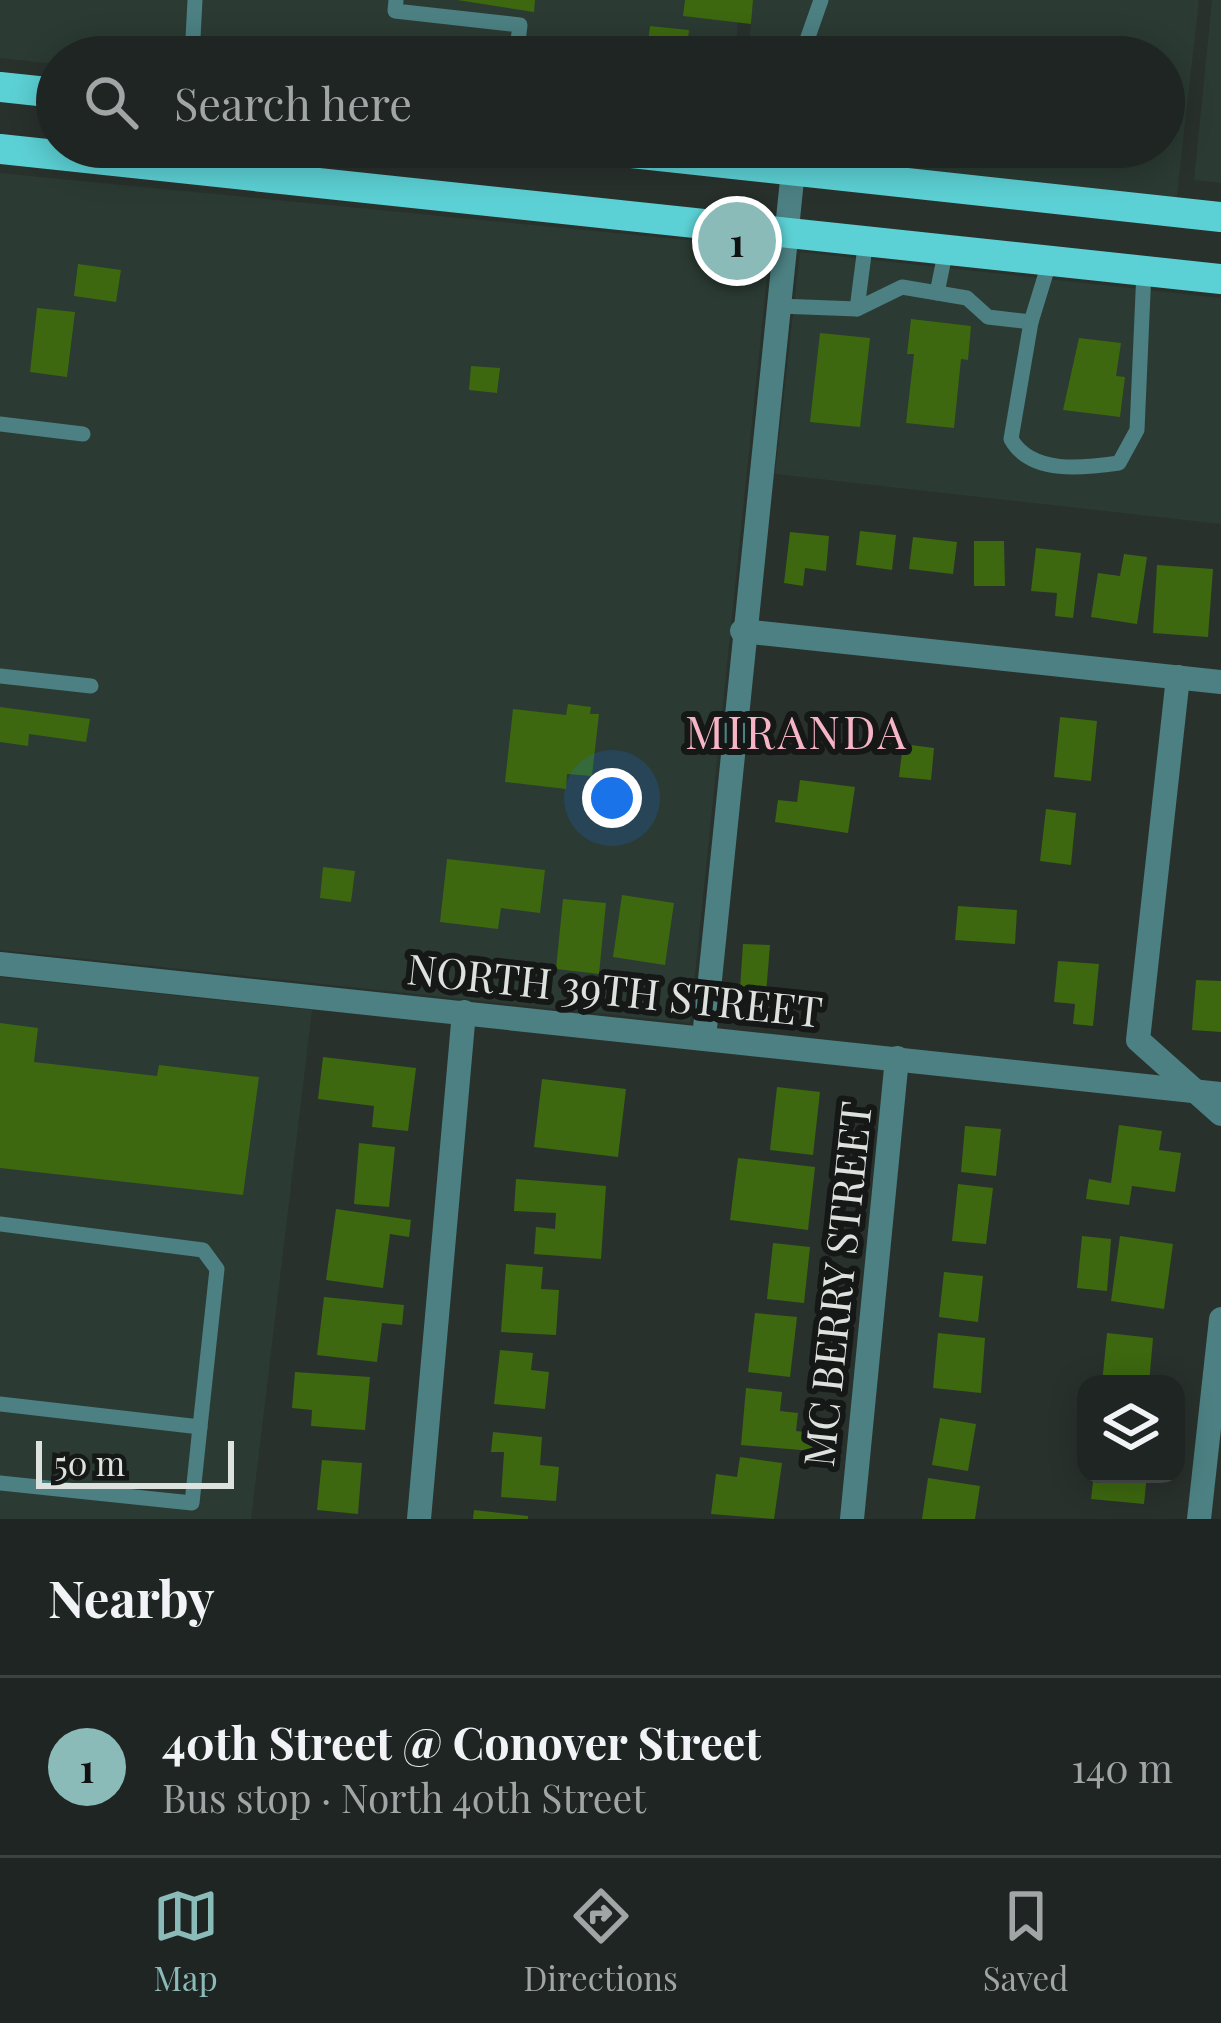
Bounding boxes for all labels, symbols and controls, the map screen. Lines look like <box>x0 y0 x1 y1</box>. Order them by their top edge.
search box <box>36 36 1185 168</box>
icon: search <box>78 69 144 135</box>
text: Search here <box>174 72 412 132</box>
pin: 1 <box>698 196 776 286</box>
district label: MIRANDA <box>685 700 909 760</box>
your location <box>582 768 642 828</box>
street label: NORTH 39TH STREET <box>405 939 825 1039</box>
street label: MC BERRY STREET <box>789 1099 883 1469</box>
map controls <box>1077 1375 1185 1483</box>
button: layers <box>1077 1375 1185 1483</box>
scale bar <box>36 1435 234 1488</box>
text: 50 m <box>54 1440 125 1484</box>
text: Nearby <box>48 1563 214 1631</box>
text: 40th Street @ Conover Street <box>162 1711 761 1771</box>
text: 1 <box>80 1741 94 1793</box>
text: 140 m <box>1072 1741 1173 1793</box>
text: Bus stop · North 40th Street <box>162 1771 646 1823</box>
tab: Map <box>153 1883 219 1999</box>
tab: Directions <box>524 1883 678 1999</box>
tab: Saved <box>983 1883 1069 1999</box>

